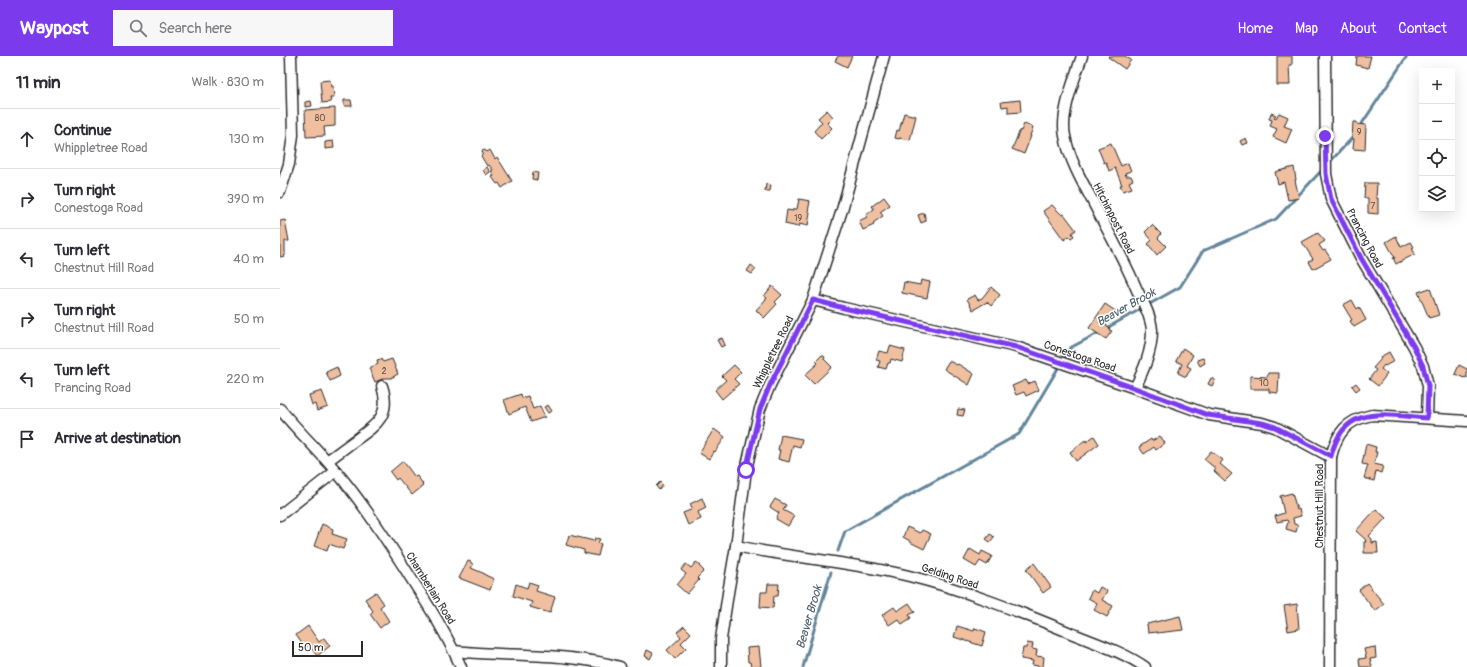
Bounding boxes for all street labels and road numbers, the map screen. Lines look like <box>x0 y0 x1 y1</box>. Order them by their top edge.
street label: Hitchinpost Road <box>1090 181 1137 256</box>
street label: Prancing Road <box>1344 206 1386 270</box>
street label: Whippletree Road <box>750 314 797 391</box>
street label: Conestoga Road <box>1042 338 1118 375</box>
street label: Chestnut Hill Road <box>1313 464 1326 548</box>
street label: Chamberlain Road <box>403 550 458 627</box>
street label: Gelding Road <box>920 561 980 592</box>

